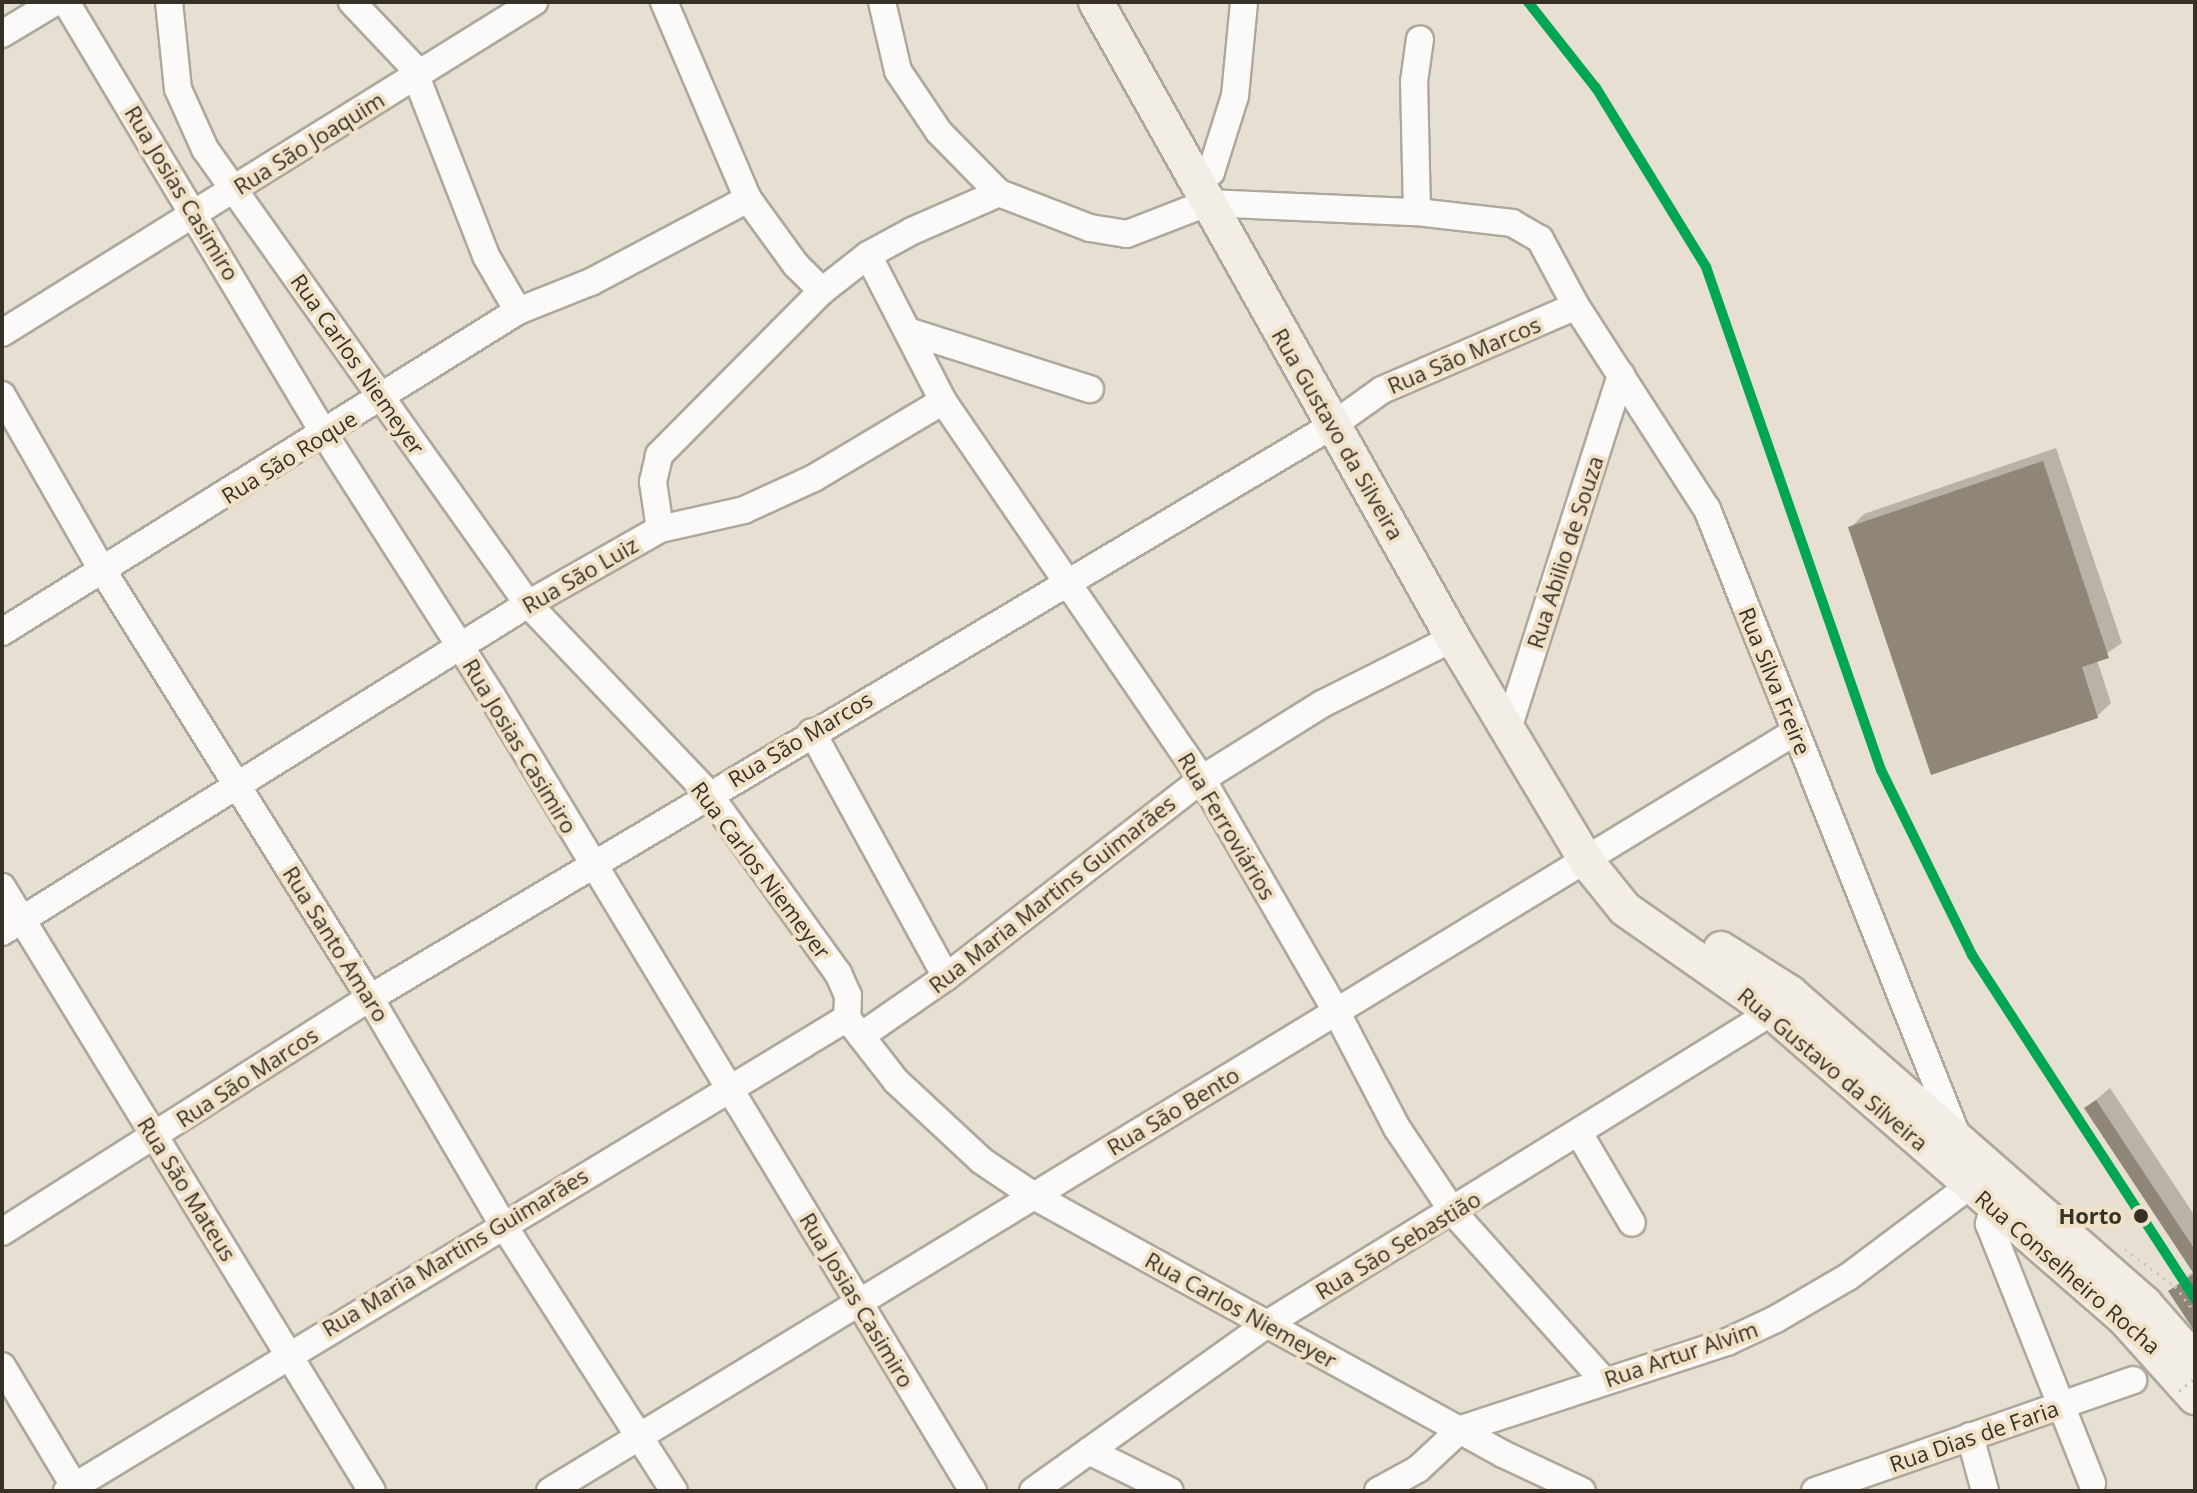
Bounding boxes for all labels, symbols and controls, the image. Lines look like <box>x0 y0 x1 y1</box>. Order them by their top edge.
street label: Rua São Joaquim <box>229 86 389 200</box>
street label: Rua Josias Casimiro <box>119 101 245 285</box>
street label: Rua Carlos Niemeyer <box>286 269 430 459</box>
street label: Rua São Marcos <box>1384 311 1544 399</box>
street label: Rua Gustavo da Silveira <box>1267 324 1409 544</box>
street label: Rua São Roque <box>217 405 361 509</box>
street label: Rua Abilio de Souza <box>1521 452 1609 652</box>
street label: Rua São Luiz <box>518 531 642 619</box>
street label: Rua Silva Freire <box>1733 603 1817 759</box>
street label: Rua Josias Casimiro <box>457 654 583 838</box>
street label: Rua São Marcos <box>723 686 877 792</box>
street label: Rua Ferroviários <box>1173 748 1281 904</box>
street label: Rua Carlos Niemeyer <box>686 776 836 964</box>
street label: Rua Maria Martins Guimarães <box>924 790 1180 998</box>
street label: Rua Santo Amaro <box>278 861 394 1027</box>
street label: Rua Gustavo da Silveira <box>1733 982 1933 1156</box>
street label: Rua São Marcos <box>171 1021 323 1133</box>
street label: Rua São Bento <box>1102 1061 1244 1161</box>
street label: Rua São Mateus <box>132 1112 242 1266</box>
street label: Rua Maria Martins Guimarães <box>317 1162 593 1342</box>
street label: Rua Conselheiro Rocha <box>1970 1184 2166 1360</box>
street label: Rua São Sebastião <box>1311 1185 1485 1305</box>
place label: Horto <box>2058 1203 2122 1229</box>
marker: Horto <box>2129 1204 2153 1228</box>
street label: Rua Josias Casimiro <box>794 1208 920 1392</box>
street label: Rua Carlos Niemeyer <box>1141 1246 1341 1374</box>
street label: Rua Artur Alvim <box>1601 1315 1761 1393</box>
street label: Rua Dias de Faria <box>1886 1395 2062 1477</box>

